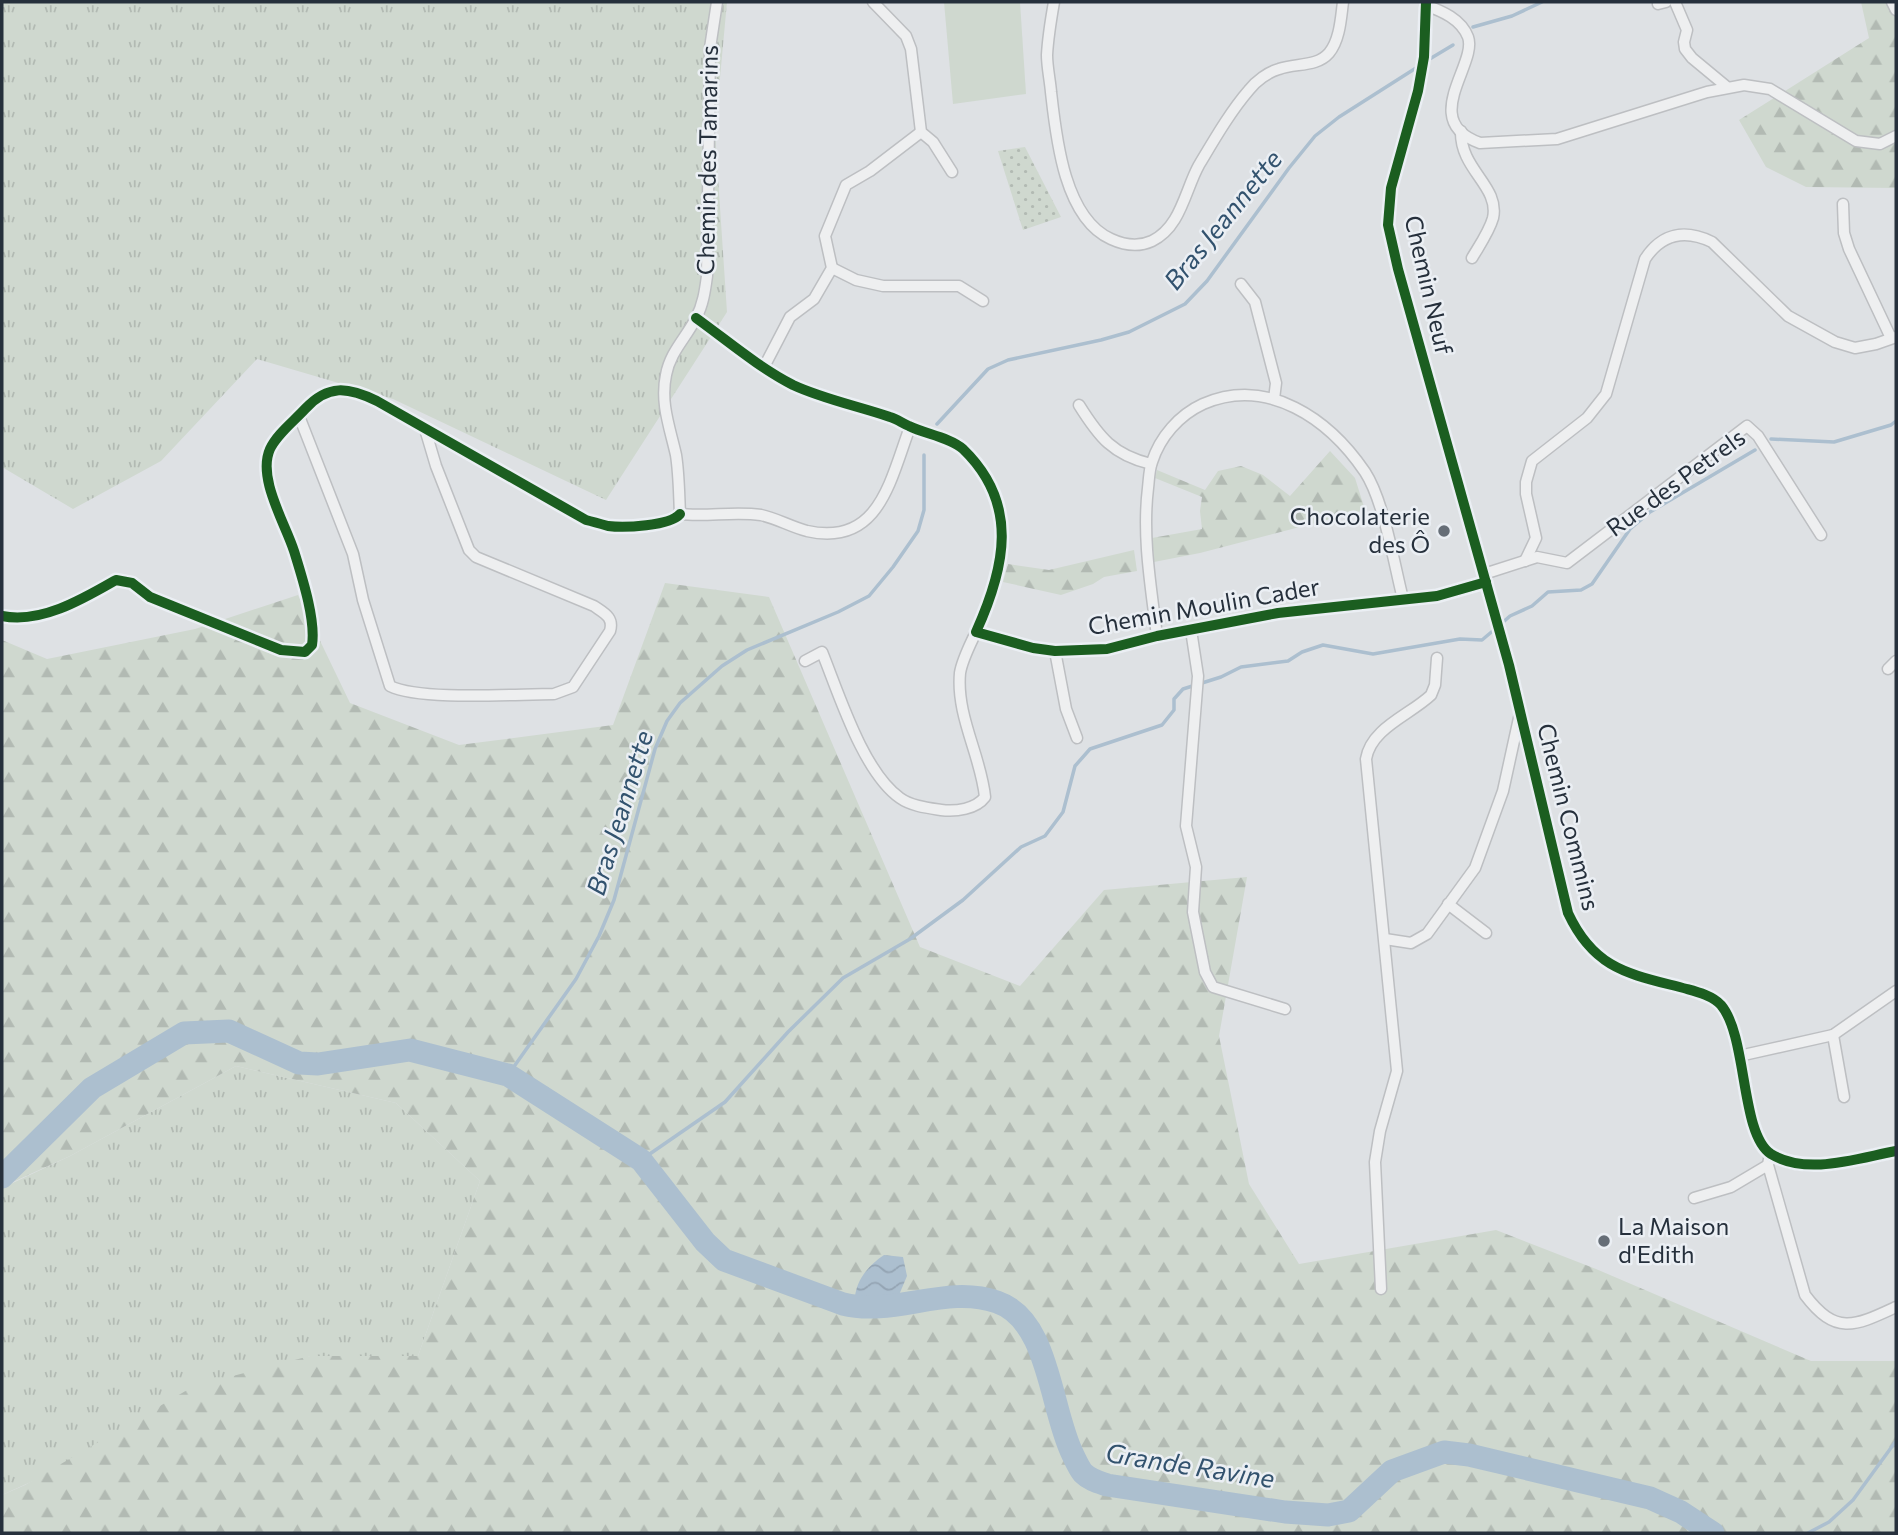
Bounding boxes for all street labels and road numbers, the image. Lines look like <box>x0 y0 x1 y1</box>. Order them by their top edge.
street label: Chemin des Tamarins <box>690 45 723 275</box>
street label: Chemin Neuf <box>1399 212 1460 358</box>
street label: Rue des Petrels <box>1600 422 1750 542</box>
street label: Chemin Moulin Cader <box>1086 571 1322 640</box>
street label: Chemin Commins <box>1532 720 1607 913</box>

